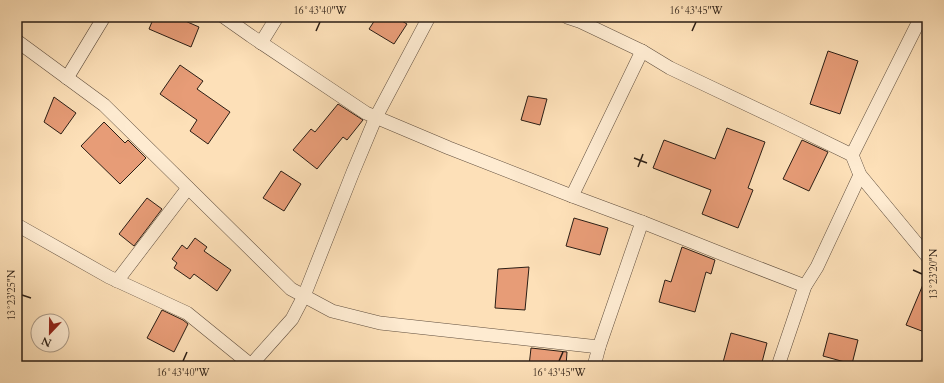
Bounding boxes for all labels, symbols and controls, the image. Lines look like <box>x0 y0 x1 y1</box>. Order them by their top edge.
text: 16°43'40"W <box>293 4 348 18</box>
text: 16°43'45"W <box>669 4 724 18</box>
text: 13°23'20"N <box>927 248 941 299</box>
text: 13°23'25"N <box>5 269 19 320</box>
north arrow <box>30 313 70 353</box>
text: N <box>39 333 54 351</box>
text: 16°43'40"W <box>156 366 211 380</box>
text: 16°43'45"W <box>532 366 587 380</box>

